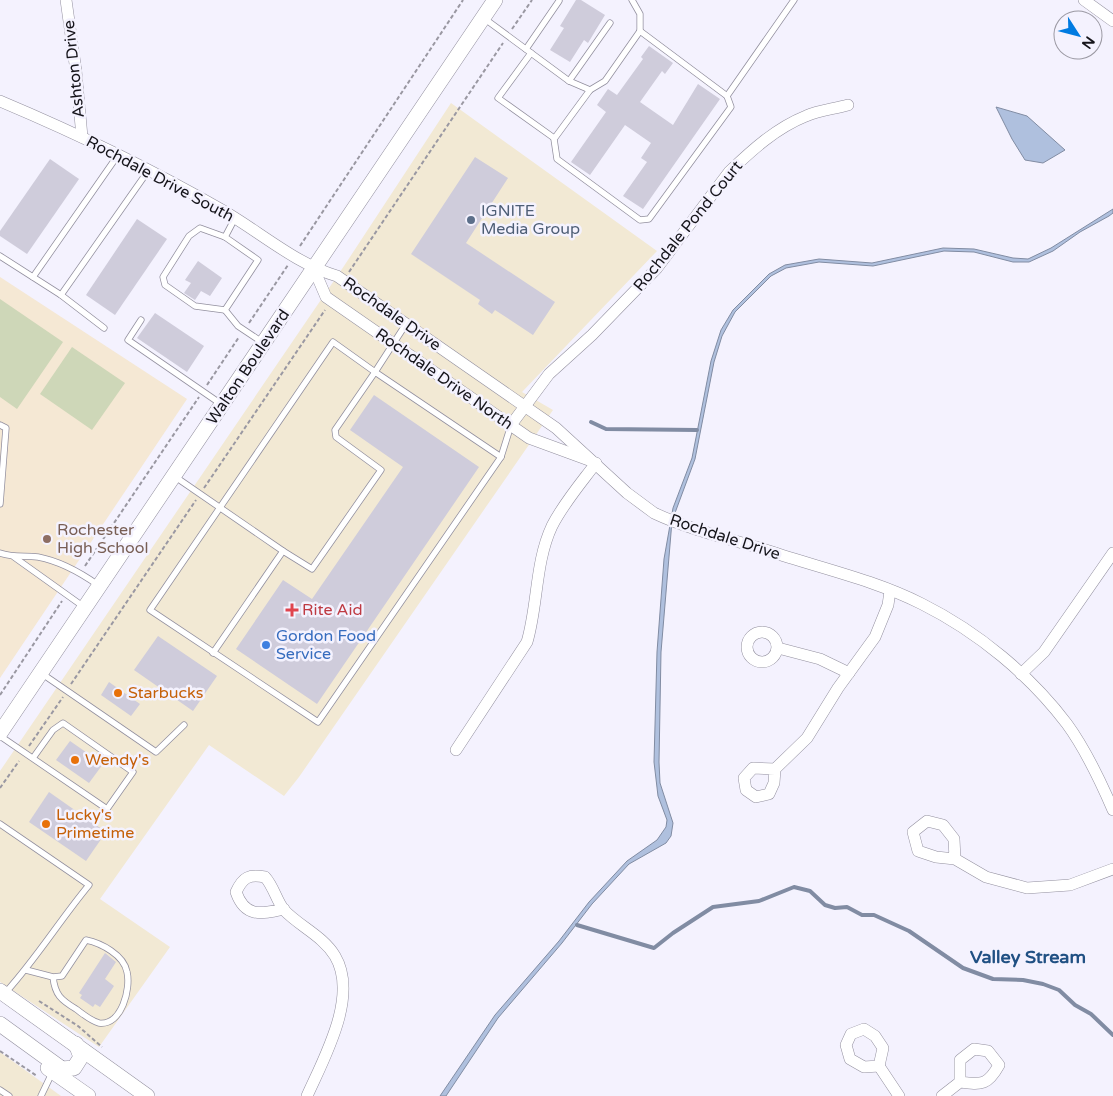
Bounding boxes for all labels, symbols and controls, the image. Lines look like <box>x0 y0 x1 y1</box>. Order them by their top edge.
north arrow <box>1053 10 1103 60</box>
street label: Ashton Drive <box>59 19 89 119</box>
text: N <box>1078 33 1098 52</box>
street label: Rochdale Drive South <box>83 132 237 226</box>
street label: Rochdale Pond Court <box>629 157 747 295</box>
place label: IGNITE Media Group <box>481 201 580 239</box>
marker: IGNITE Media Group <box>465 214 477 226</box>
street label: Rochdale Drive <box>339 273 445 355</box>
street label: Walton Boulevard <box>202 305 294 429</box>
street label: Rochdale Drive North <box>371 324 517 434</box>
street label: Rochdale Drive <box>667 510 783 564</box>
place label: Rochester High School <box>57 520 148 558</box>
marker: Rochester High School <box>41 533 53 545</box>
place label: Rite Aid <box>302 600 363 620</box>
marker: Rite Aid <box>286 604 298 616</box>
place label: Gordon Food Service <box>276 626 376 664</box>
marker: Gordon Food Service <box>260 639 272 651</box>
place label: Starbucks <box>128 683 203 703</box>
marker: Starbucks <box>112 687 124 699</box>
place label: Wendy's <box>85 750 149 770</box>
marker: Wendy's <box>69 754 81 766</box>
place label: Lucky's Primetime <box>56 805 134 843</box>
marker: Lucky's Primetime <box>40 818 52 830</box>
district label: Valley Stream <box>970 946 1086 968</box>

